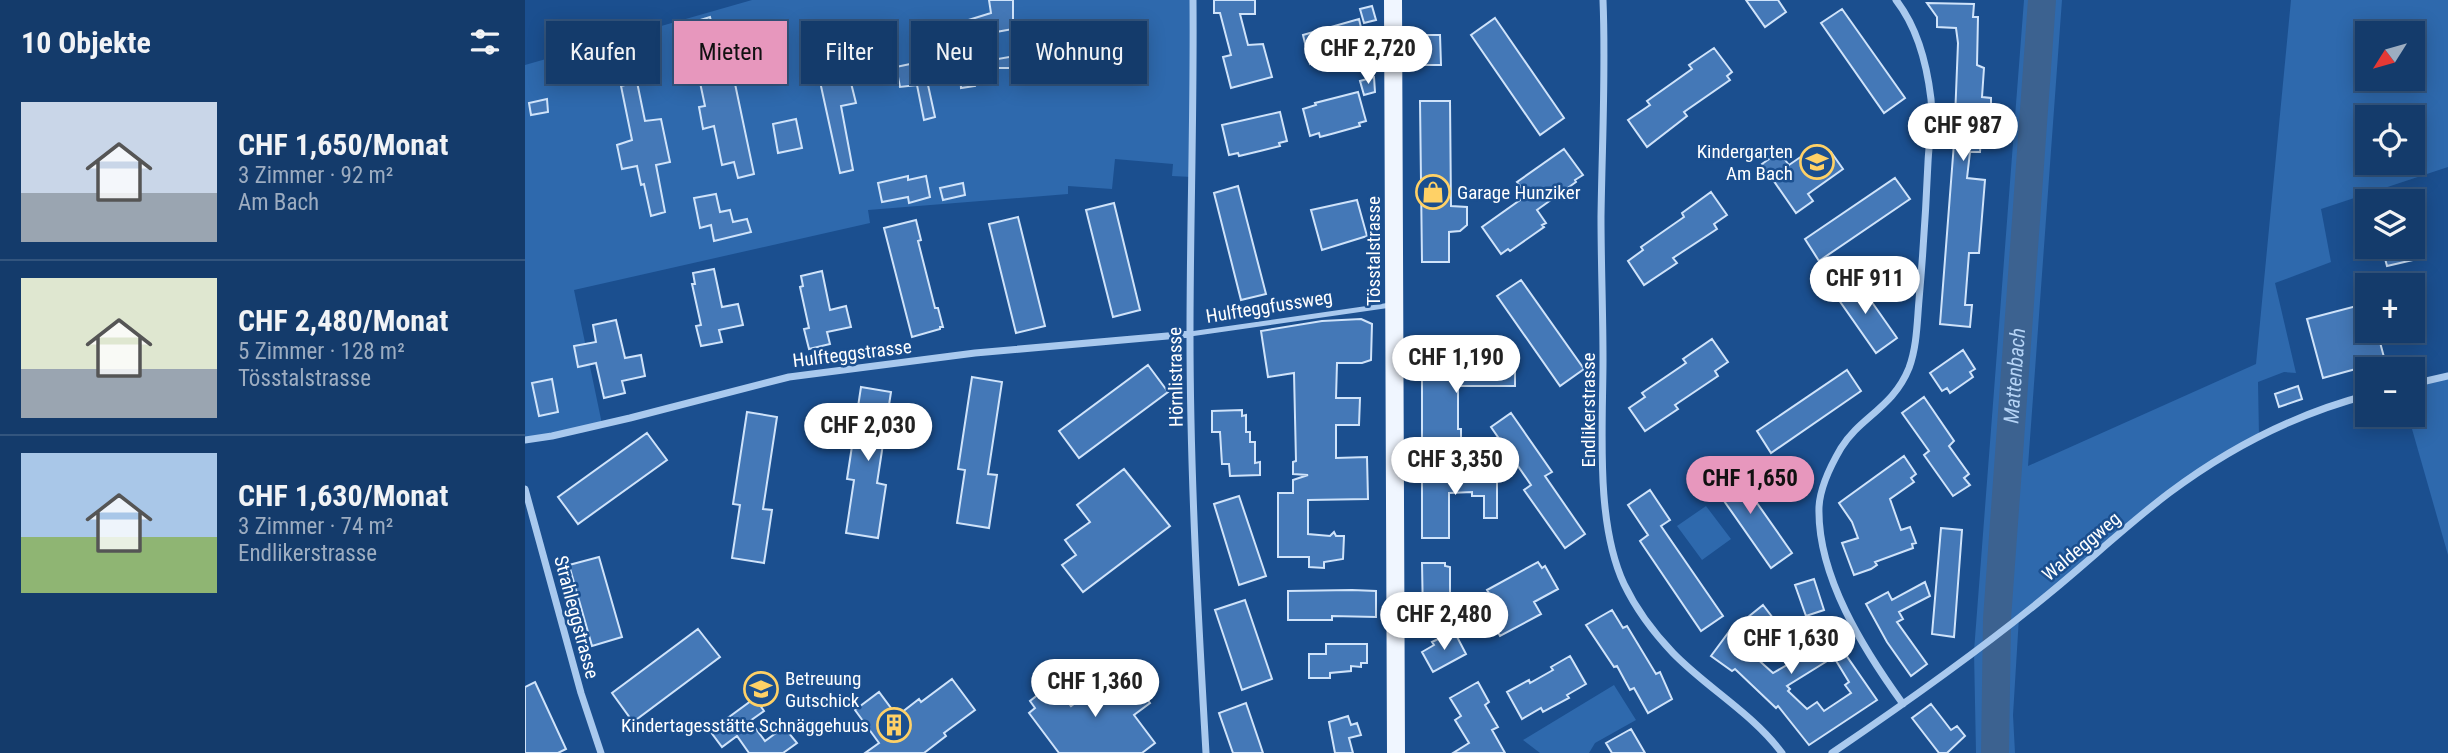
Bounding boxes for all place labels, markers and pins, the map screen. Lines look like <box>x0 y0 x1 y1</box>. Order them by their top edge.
pin: CHF 2,720 <box>1288 27 1448 86</box>
pin: CHF 987 <box>1898 104 2028 163</box>
place label: Kindergarten Am Bach <box>1697 140 1793 185</box>
school or university icon: Kindergarten Am Bach <box>1798 143 1836 181</box>
shop icon: Garage Hunziker <box>1414 173 1452 211</box>
place label: Garage Hunziker <box>1457 181 1581 204</box>
pin: CHF 911 <box>1800 256 1930 316</box>
pin: CHF 1,190 <box>1376 336 1536 395</box>
pin: CHF 2,030 <box>788 404 948 463</box>
pin: CHF 3,350 <box>1375 438 1535 497</box>
pin: CHF 1,650 <box>1670 456 1830 516</box>
pin: CHF 2,480 <box>1364 592 1524 652</box>
pin: CHF 1,630 <box>1711 616 1871 676</box>
pin: CHF 1,360 <box>1015 660 1175 719</box>
place label: Betreuung Gutschick <box>785 667 861 712</box>
school or university icon: Betreuung Gutschick <box>742 670 780 708</box>
building icon: Kindertagesstätte Schnäggehuus <box>875 706 913 744</box>
place label: Kindertagesstätte Schnäggehuus <box>621 714 869 737</box>

